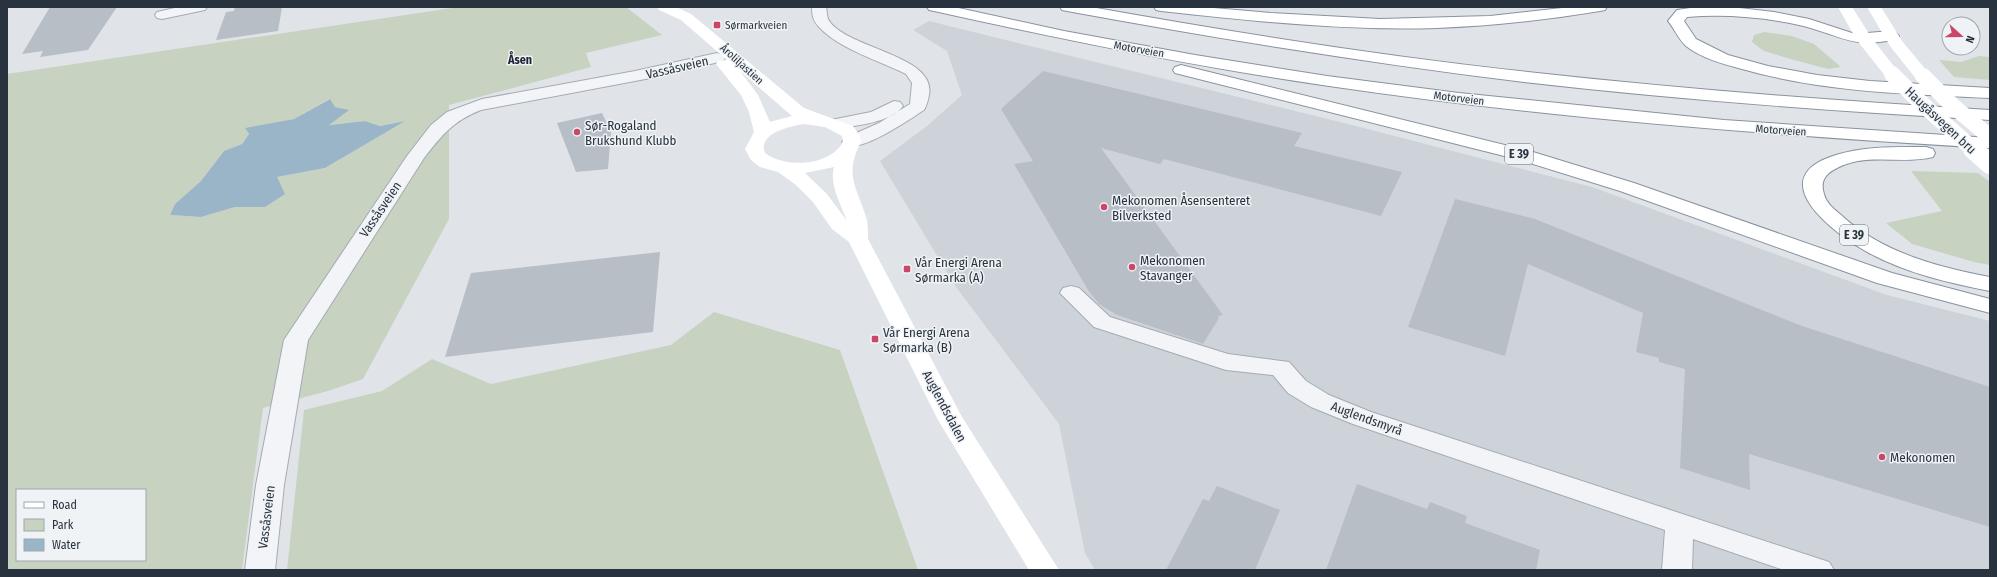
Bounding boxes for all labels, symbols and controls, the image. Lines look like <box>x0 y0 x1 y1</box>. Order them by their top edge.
north arrow <box>1941 16 1981 56</box>
place label: Sørmarkveien <box>725 19 787 32</box>
marker: Sørmarkveien <box>712 20 722 30</box>
text: N <box>1963 34 1977 45</box>
street label: Motorveien <box>1113 39 1165 60</box>
street label: Åroliljastien <box>717 41 767 87</box>
district label: Åsen <box>507 51 532 67</box>
street label: Vassåsveien <box>644 53 710 82</box>
street label: Haugåsvegen bru <box>1902 84 1979 157</box>
street label: Motorveien <box>1433 89 1485 108</box>
place label: Sør-Rogaland Brukshund Klubb <box>585 118 677 148</box>
street label: Motorveien <box>1755 122 1807 139</box>
marker: Sør-Rogaland Brukshund Klubb <box>572 127 582 137</box>
road number: E 39 <box>1505 144 1533 164</box>
street label: Vassåsveien <box>356 179 404 240</box>
place label: Mekonomen Åsensenteret Bilverksted <box>1112 192 1251 223</box>
marker: Mekonomen Åsensenteret Bilverksted <box>1099 202 1109 212</box>
road number: E 39 <box>1840 225 1868 245</box>
place label: Mekonomen Stavanger <box>1140 253 1205 283</box>
place label: Vår Energi Arena Sørmarka (A) <box>915 255 1002 285</box>
marker: Mekonomen Stavanger <box>1127 262 1137 272</box>
marker: Vår Energi Arena Sørmarka (A) <box>902 264 912 274</box>
place label: Vår Energi Arena Sørmarka (B) <box>883 325 970 355</box>
marker: Vår Energi Arena Sørmarka (B) <box>870 334 880 344</box>
street label: Auglendsdalen <box>919 368 970 445</box>
street label: Auglendsmyrå <box>1329 399 1405 438</box>
place label: Mekonomen <box>1890 450 1955 465</box>
marker: Mekonomen <box>1877 452 1887 462</box>
street label: Vassåsveien <box>255 485 278 550</box>
legend <box>16 489 146 561</box>
text: Road <box>52 498 77 512</box>
text: Park <box>52 518 74 532</box>
text: Water <box>52 538 81 552</box>

